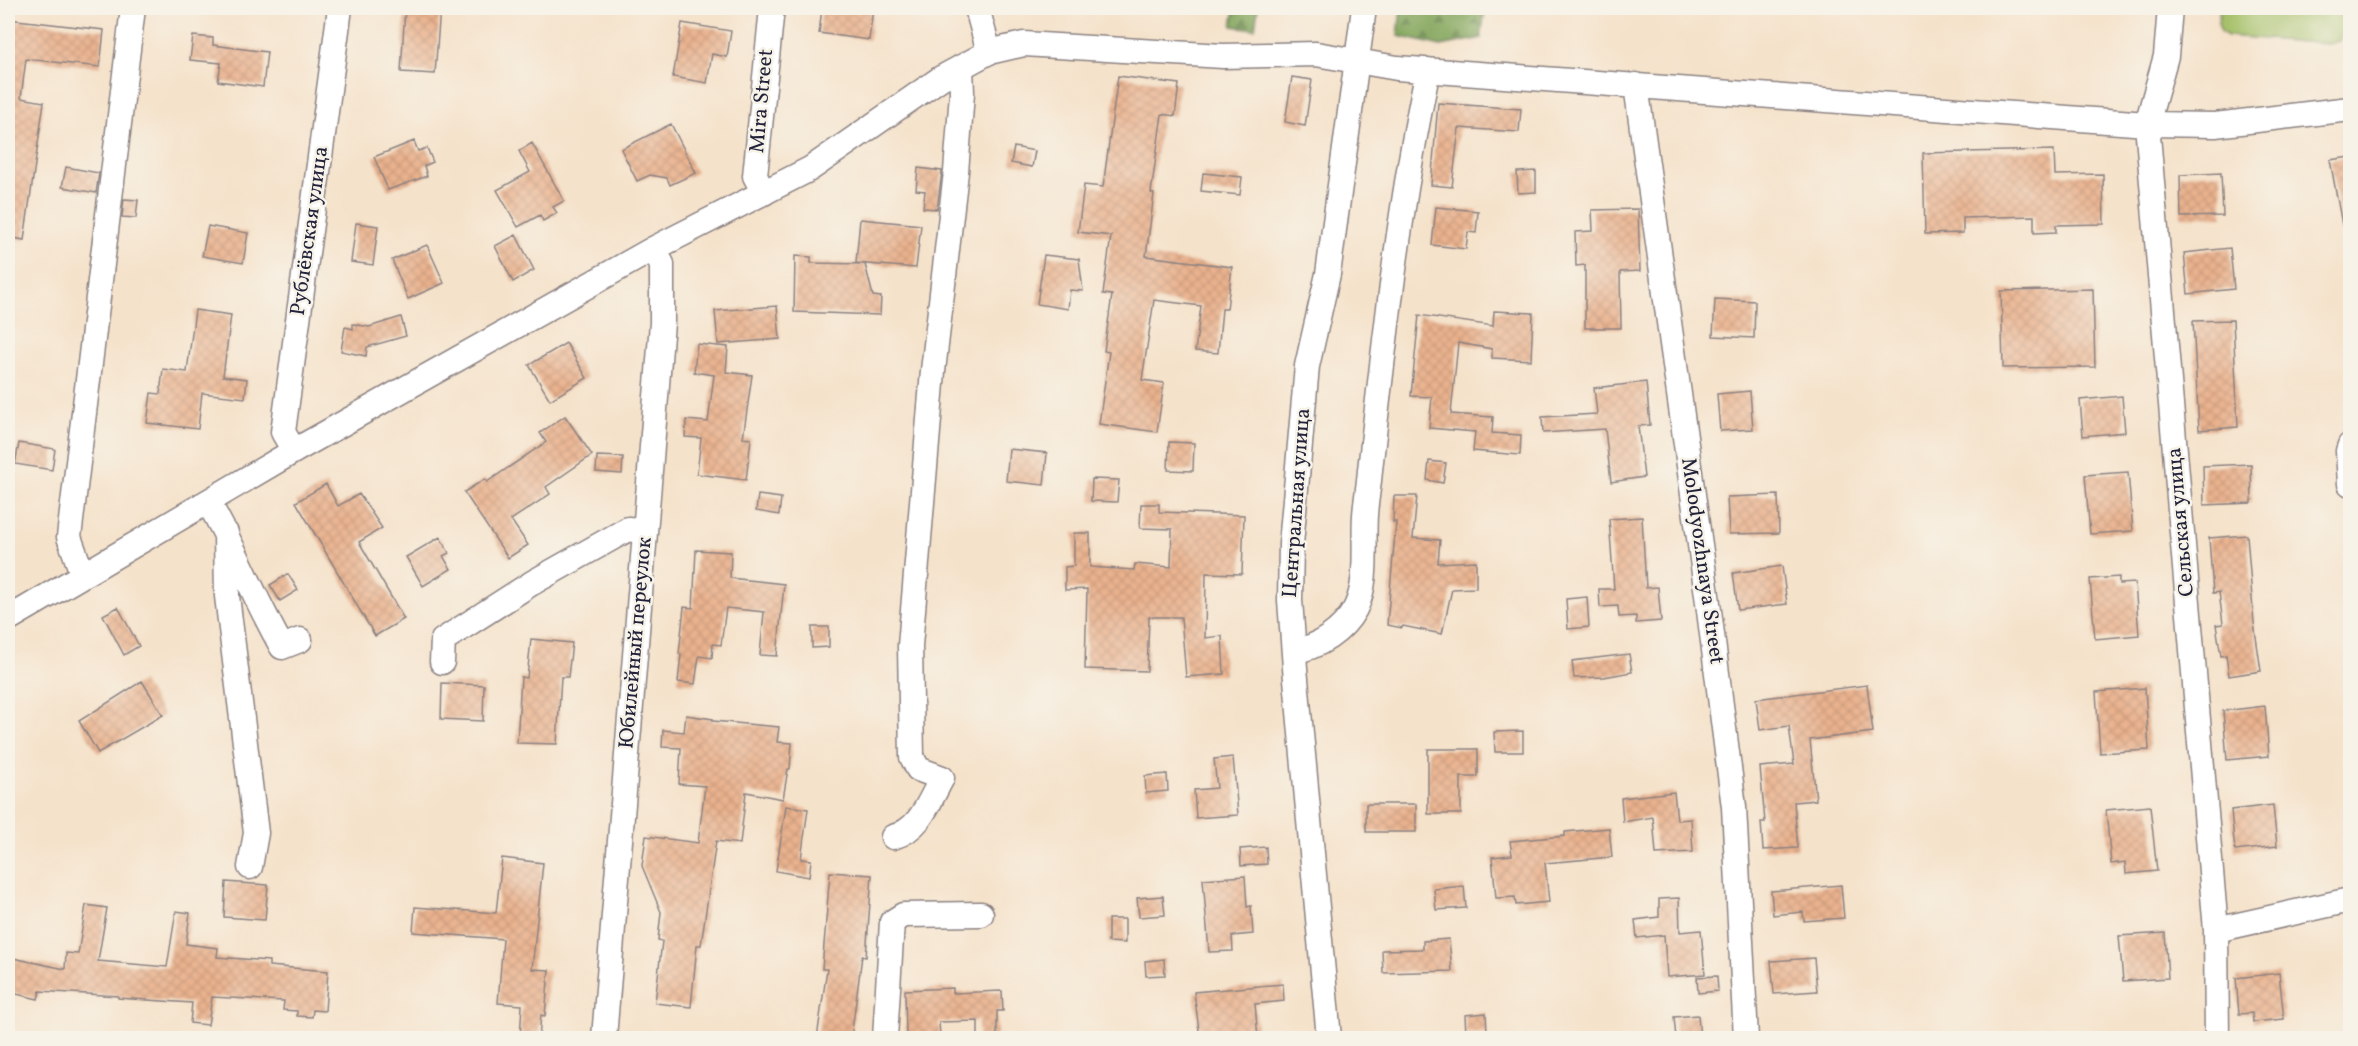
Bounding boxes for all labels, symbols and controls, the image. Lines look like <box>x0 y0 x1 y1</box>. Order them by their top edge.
street label: Mira Street <box>743 48 781 154</box>
street label: Рублёвская улица <box>284 144 336 318</box>
street label: Центральная улица <box>1276 407 1318 599</box>
street label: Сельская улица <box>2160 446 2202 598</box>
street label: Molodyozhnaya Street <box>1673 456 1731 666</box>
street label: Юбилейный переулок <box>612 536 660 750</box>

